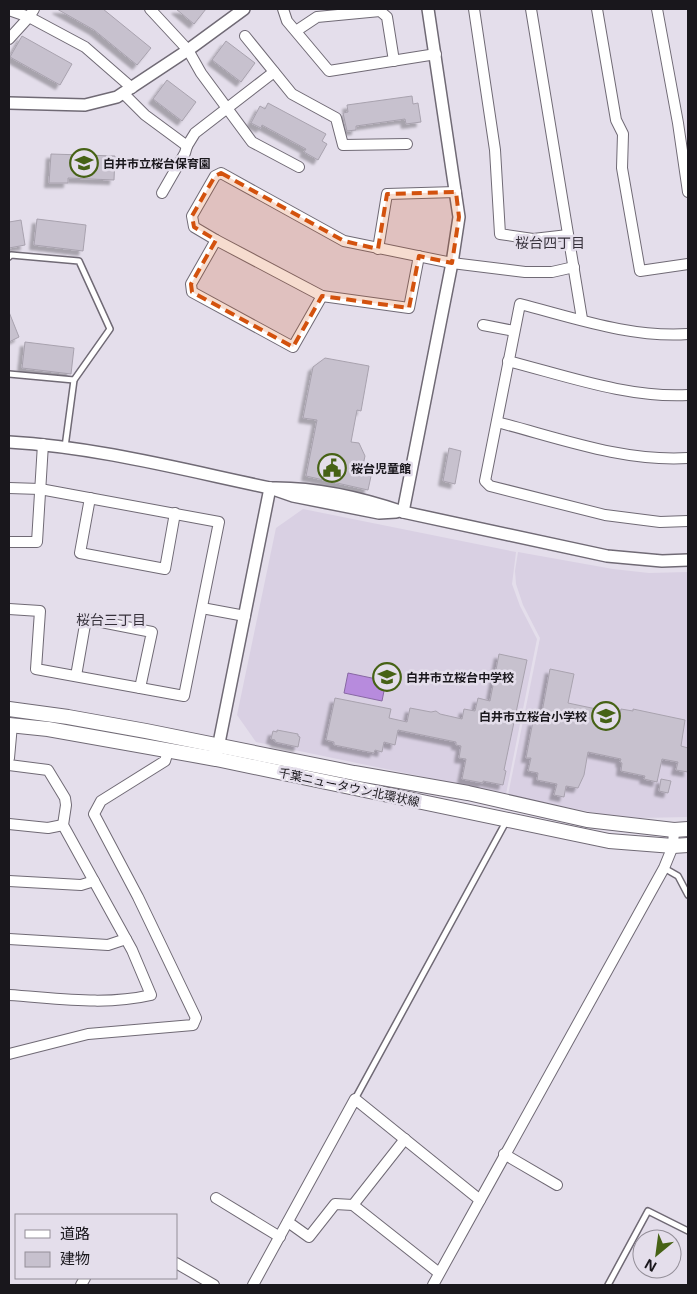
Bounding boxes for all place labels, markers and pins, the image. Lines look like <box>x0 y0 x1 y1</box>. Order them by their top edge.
school or university icon: 白井市立桜台保育園 <box>69 148 99 178</box>
place label: 白井市立桜台保育園 <box>103 155 211 172</box>
public building icon: 桜台児童館 <box>317 453 347 483</box>
place label: 桜台児童館 <box>351 460 411 477</box>
school or university icon: 白井市立桜台中学校 <box>372 662 402 692</box>
place label: 白井市立桜台中学校 <box>406 669 514 686</box>
school or university icon: 白井市立桜台小学校 <box>591 701 621 731</box>
place label: 白井市立桜台小学校 <box>479 708 587 725</box>

